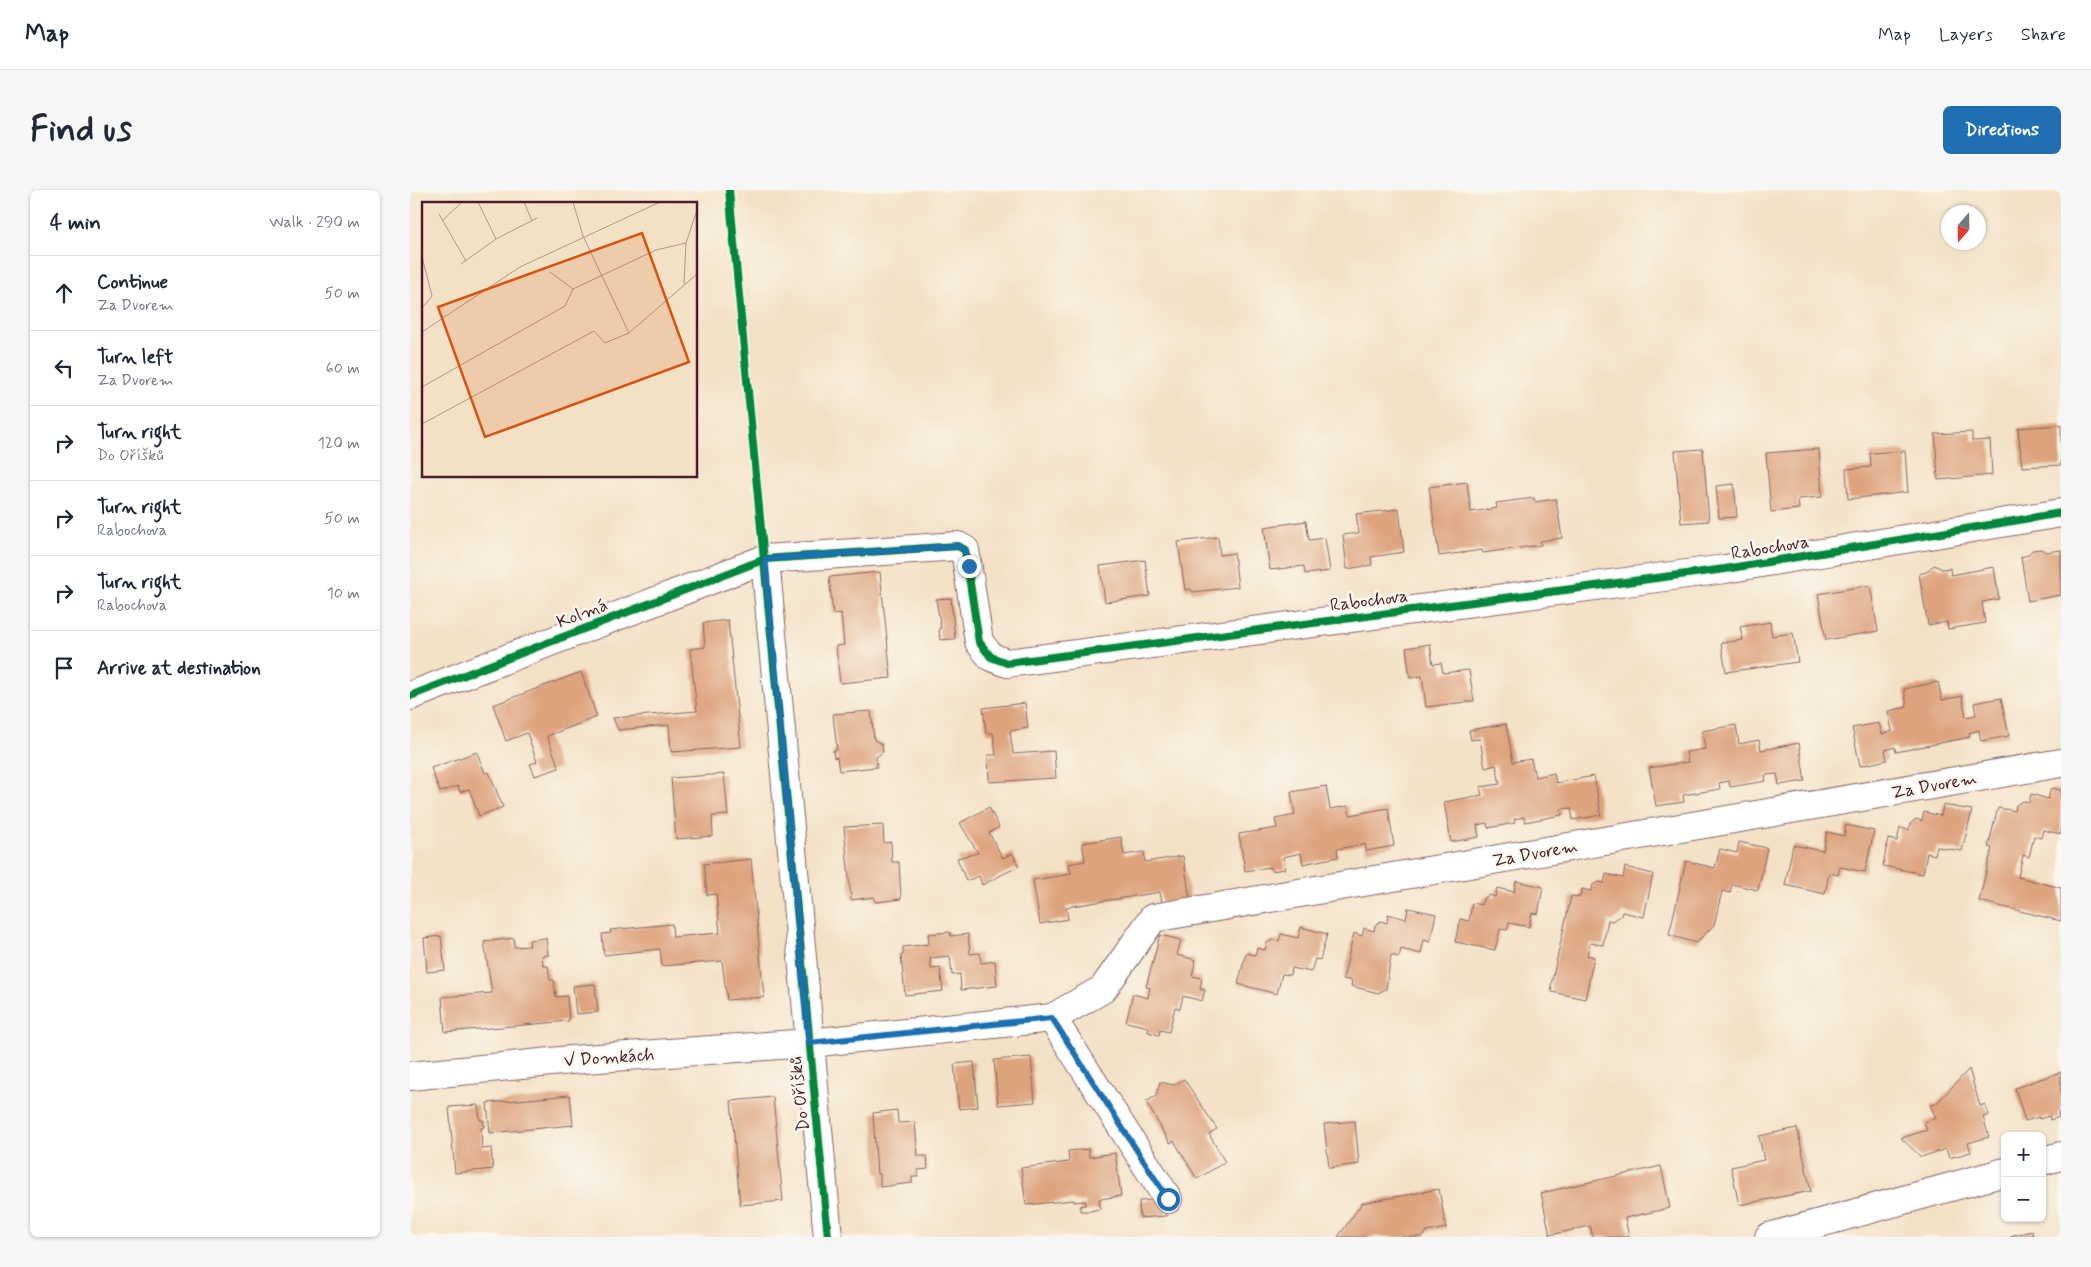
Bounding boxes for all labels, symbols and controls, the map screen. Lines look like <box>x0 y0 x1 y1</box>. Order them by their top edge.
text: Map <box>25 19 69 50</box>
text: Map <box>1878 23 1911 47</box>
text: Layers <box>1939 23 1993 47</box>
text: Share <box>2021 23 2066 47</box>
button: Directions <box>1943 106 2061 154</box>
text: Find us <box>30 107 132 153</box>
inset map <box>422 202 698 478</box>
north arrow <box>1941 205 1986 250</box>
text: 4 min <box>50 209 101 237</box>
text: Walk · 290 m <box>269 212 360 233</box>
text: Continue <box>97 270 168 295</box>
icon: ahead <box>50 279 78 307</box>
text: 50 m <box>324 283 360 304</box>
text: Za Dvorem <box>97 295 174 316</box>
text: Turn left <box>97 345 173 370</box>
icon: left <box>50 354 78 382</box>
text: 60 m <box>326 358 360 379</box>
text: Za Dvorem <box>97 370 174 391</box>
text: Turn right <box>97 420 181 445</box>
icon: right <box>50 429 78 457</box>
text: 120 m <box>318 433 360 454</box>
text: Do Oříšků <box>97 445 164 466</box>
text: Turn right <box>97 495 181 520</box>
icon: right <box>50 504 78 532</box>
text: 50 m <box>324 508 360 529</box>
text: Rabochova <box>97 520 167 541</box>
street label: Rabochova <box>1729 530 1811 566</box>
route end <box>958 555 981 578</box>
text: Turn right <box>97 570 181 595</box>
icon: right <box>50 579 78 607</box>
text: 10 m <box>327 583 360 604</box>
street label: Rabochova <box>1329 584 1410 618</box>
street label: Kolmá <box>553 593 611 635</box>
text: Rabochova <box>97 595 167 616</box>
icon: arrive <box>50 654 78 682</box>
text: Arrive at destination <box>97 656 261 681</box>
street label: Za Dvorem <box>1890 767 1979 805</box>
street label: Za Dvorem <box>1491 835 1580 873</box>
street label: V Domkách <box>563 1043 655 1073</box>
street label: Do Oříšků <box>784 1055 816 1132</box>
map controls <box>2001 1132 2046 1222</box>
button: + <box>2001 1132 2046 1177</box>
button: − <box>2001 1177 2046 1222</box>
route start <box>1157 1188 1180 1211</box>

